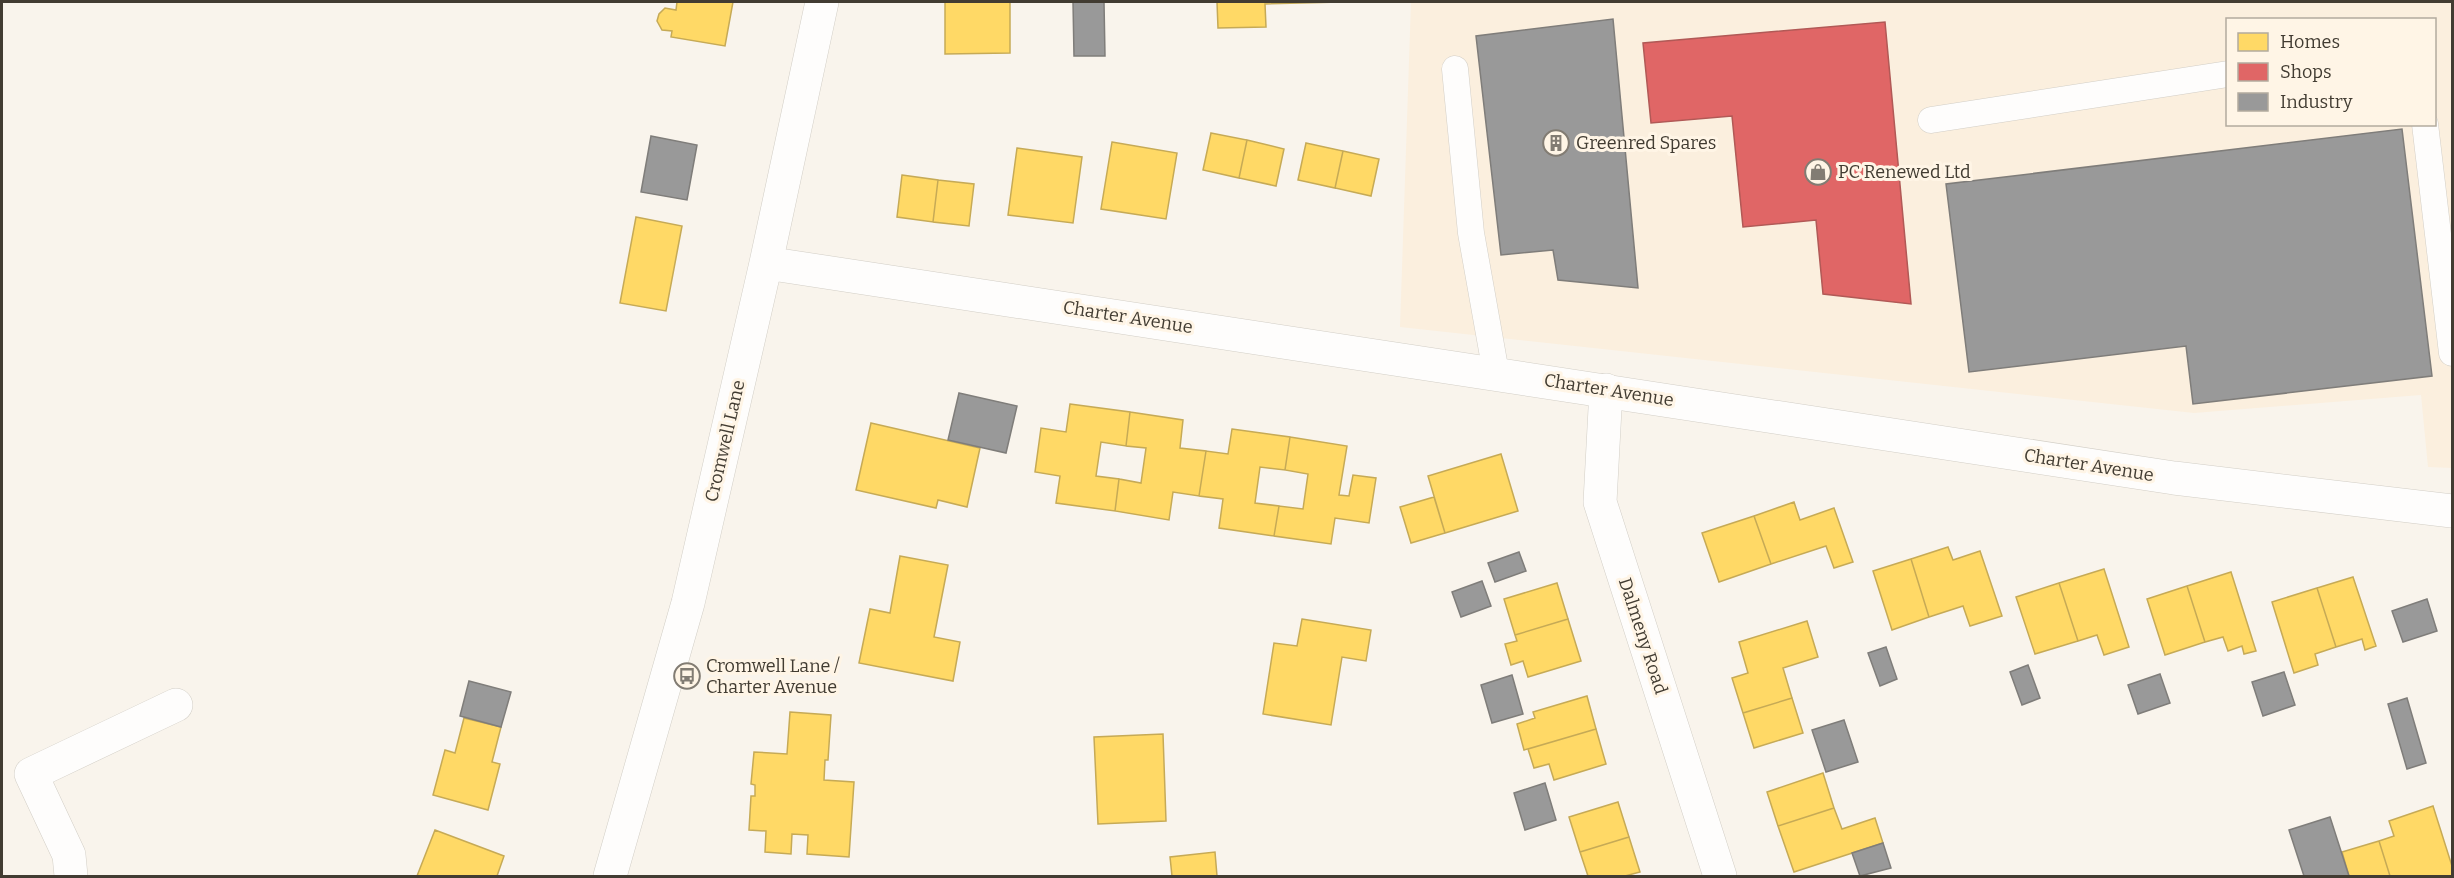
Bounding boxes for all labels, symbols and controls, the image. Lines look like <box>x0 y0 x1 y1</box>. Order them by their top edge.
legend <box>2226 18 2436 126</box>
text: Homes <box>2280 31 2340 53</box>
text: Shops <box>2280 61 2332 83</box>
text: Industry <box>2280 91 2353 113</box>
building icon: Greenred Spares <box>1541 128 1571 158</box>
place label: Greenred Spares <box>1576 132 1716 154</box>
shop icon: PC Renewed Ltd <box>1803 157 1833 187</box>
place label: PC Renewed Ltd <box>1838 161 1971 183</box>
street label: Charter Avenue <box>1062 296 1194 338</box>
street label: Charter Avenue <box>1543 369 1675 411</box>
street label: Cromwell Lane <box>700 378 750 504</box>
street label: Charter Avenue <box>2023 444 2155 486</box>
street label: Dalmeny Road <box>1614 575 1672 697</box>
place label: Cromwell Lane / Charter Avenue <box>706 655 840 698</box>
bus stop icon: Cromwell Lane / Charter Avenue <box>672 661 702 691</box>

